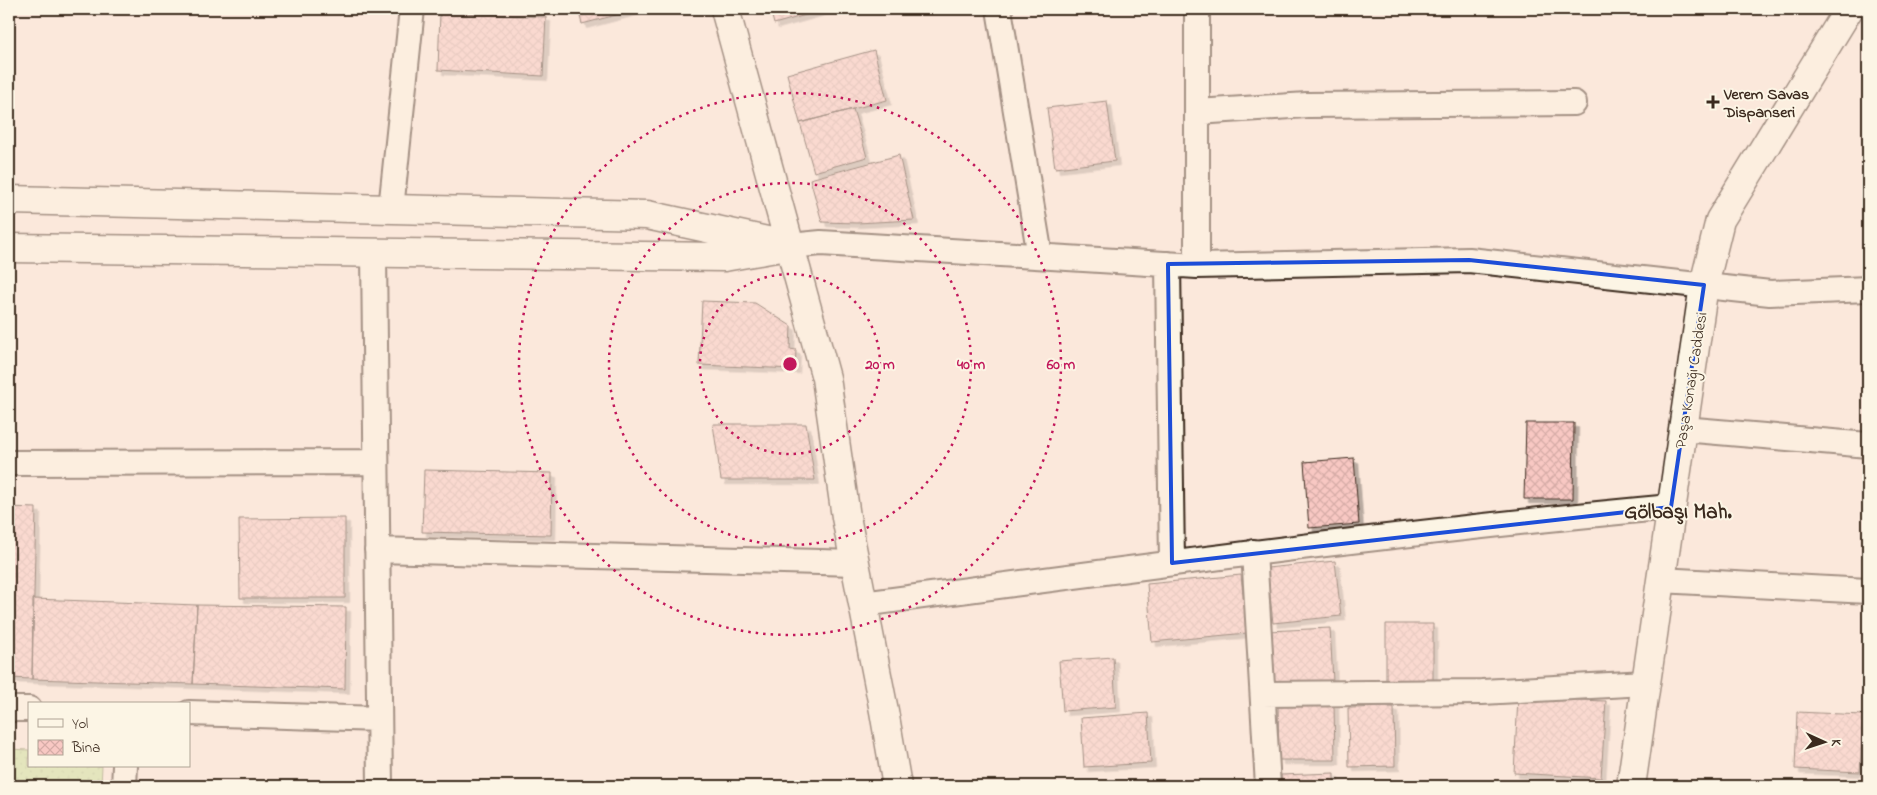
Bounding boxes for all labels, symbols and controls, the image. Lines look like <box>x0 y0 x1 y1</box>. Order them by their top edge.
place label: Verem Savas Dispanseri <box>1723 83 1809 125</box>
marker: Verem Savas Dispanseri <box>1706 95 1720 109</box>
street label: Paşa Konağı Caddesi <box>1669 310 1715 450</box>
text: 20 m <box>864 354 895 376</box>
text: 40 m <box>956 354 985 376</box>
text: 60 m <box>1046 354 1076 376</box>
centre of rings <box>781 355 799 373</box>
district label: Gölbaşı Mah. <box>1624 498 1732 528</box>
legend <box>28 702 190 768</box>
text: Yol <box>72 713 88 735</box>
north arrow <box>1800 718 1850 768</box>
text: Bina <box>71 737 100 759</box>
text: K <box>1825 739 1846 748</box>

